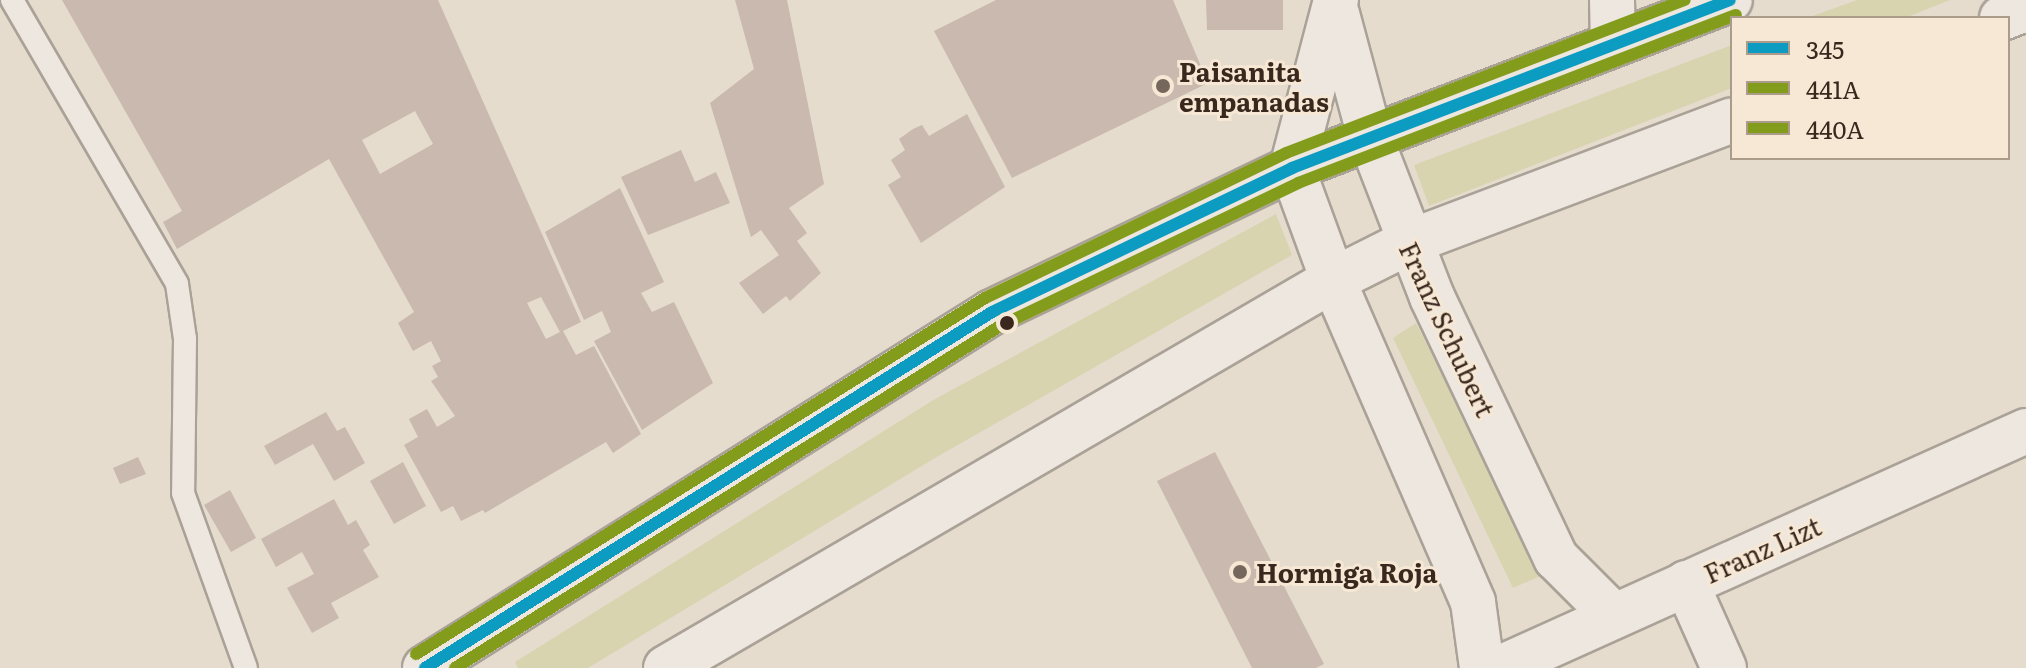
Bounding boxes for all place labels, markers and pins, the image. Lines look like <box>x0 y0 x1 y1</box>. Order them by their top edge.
place label: Paisanita empanadas <box>1179 55 1329 116</box>
marker: Paisanita empanadas <box>1154 77 1172 95</box>
unlabelled marker <box>999 315 1015 331</box>
place label: Hormiga Roja <box>1256 556 1438 588</box>
marker: Hormiga Roja <box>1231 563 1249 581</box>

